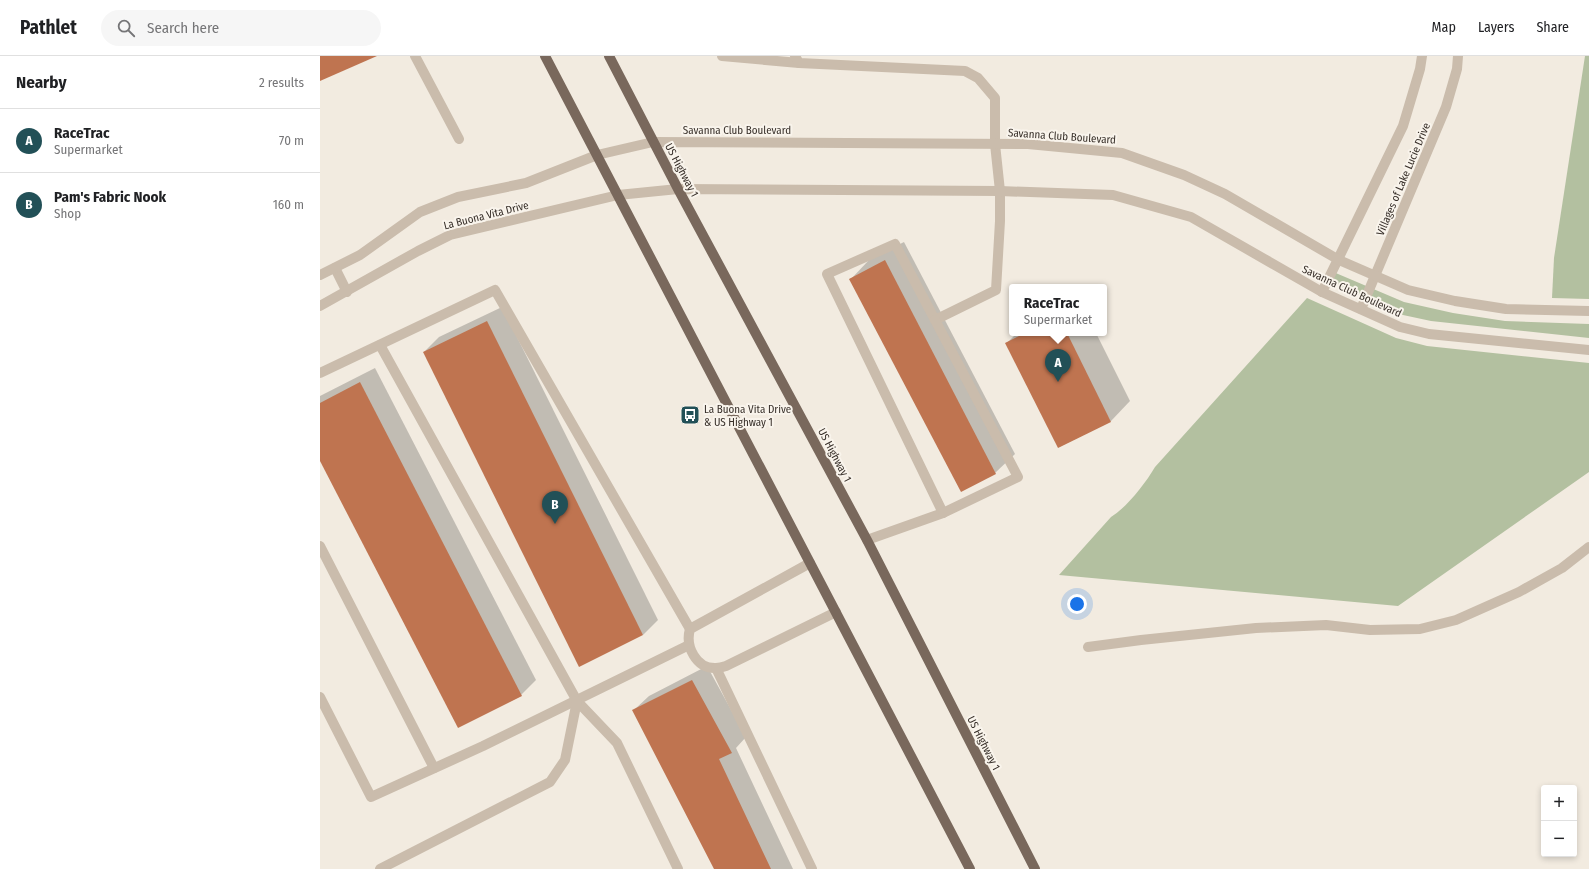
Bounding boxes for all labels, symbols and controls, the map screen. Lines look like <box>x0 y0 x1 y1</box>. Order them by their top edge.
search box <box>101 10 381 46</box>
text: Pathlet <box>20 16 77 39</box>
icon: search <box>115 17 137 39</box>
text: Search here <box>147 19 219 37</box>
text: Map <box>1432 19 1456 36</box>
text: Layers <box>1478 19 1514 36</box>
text: Share <box>1536 19 1569 36</box>
text: Nearby <box>16 72 67 93</box>
text: 2 results <box>259 75 304 90</box>
street label: Villages of Lake Lucie Drive <box>1374 121 1433 238</box>
text: RaceTrac <box>54 124 110 142</box>
street label: Savanna Club Boulevard <box>683 124 791 137</box>
street label: Savanna Club Boulevard <box>1007 126 1116 147</box>
text: A <box>25 133 33 148</box>
text: 70 m <box>279 133 304 148</box>
street label: US Highway 1 <box>662 141 701 199</box>
text: Supermarket <box>54 142 123 157</box>
text: Pam's Fabric Nook <box>54 188 166 206</box>
text: B <box>25 197 33 212</box>
text: 160 m <box>273 197 304 212</box>
street label: La Buona Vita Drive <box>442 199 530 232</box>
text: Shop <box>54 206 81 221</box>
street label: Savanna Club Boulevard <box>1300 263 1404 320</box>
popup <box>1009 284 1107 336</box>
text: RaceTrac <box>1024 294 1079 312</box>
text: Supermarket <box>1024 312 1092 327</box>
pin: A <box>1045 349 1071 382</box>
place label: La Buona Vita Drive & US Highway 1 <box>704 403 791 429</box>
bus stop icon: La Buona Vita Drive & US Highway 1 <box>679 404 701 426</box>
street label: US Highway 1 <box>815 426 854 484</box>
pin: B <box>542 491 568 524</box>
your location <box>1067 594 1087 614</box>
street label: US Highway 1 <box>964 714 1003 772</box>
map controls <box>1541 785 1577 857</box>
button: + <box>1541 785 1577 821</box>
button: − <box>1541 821 1577 857</box>

